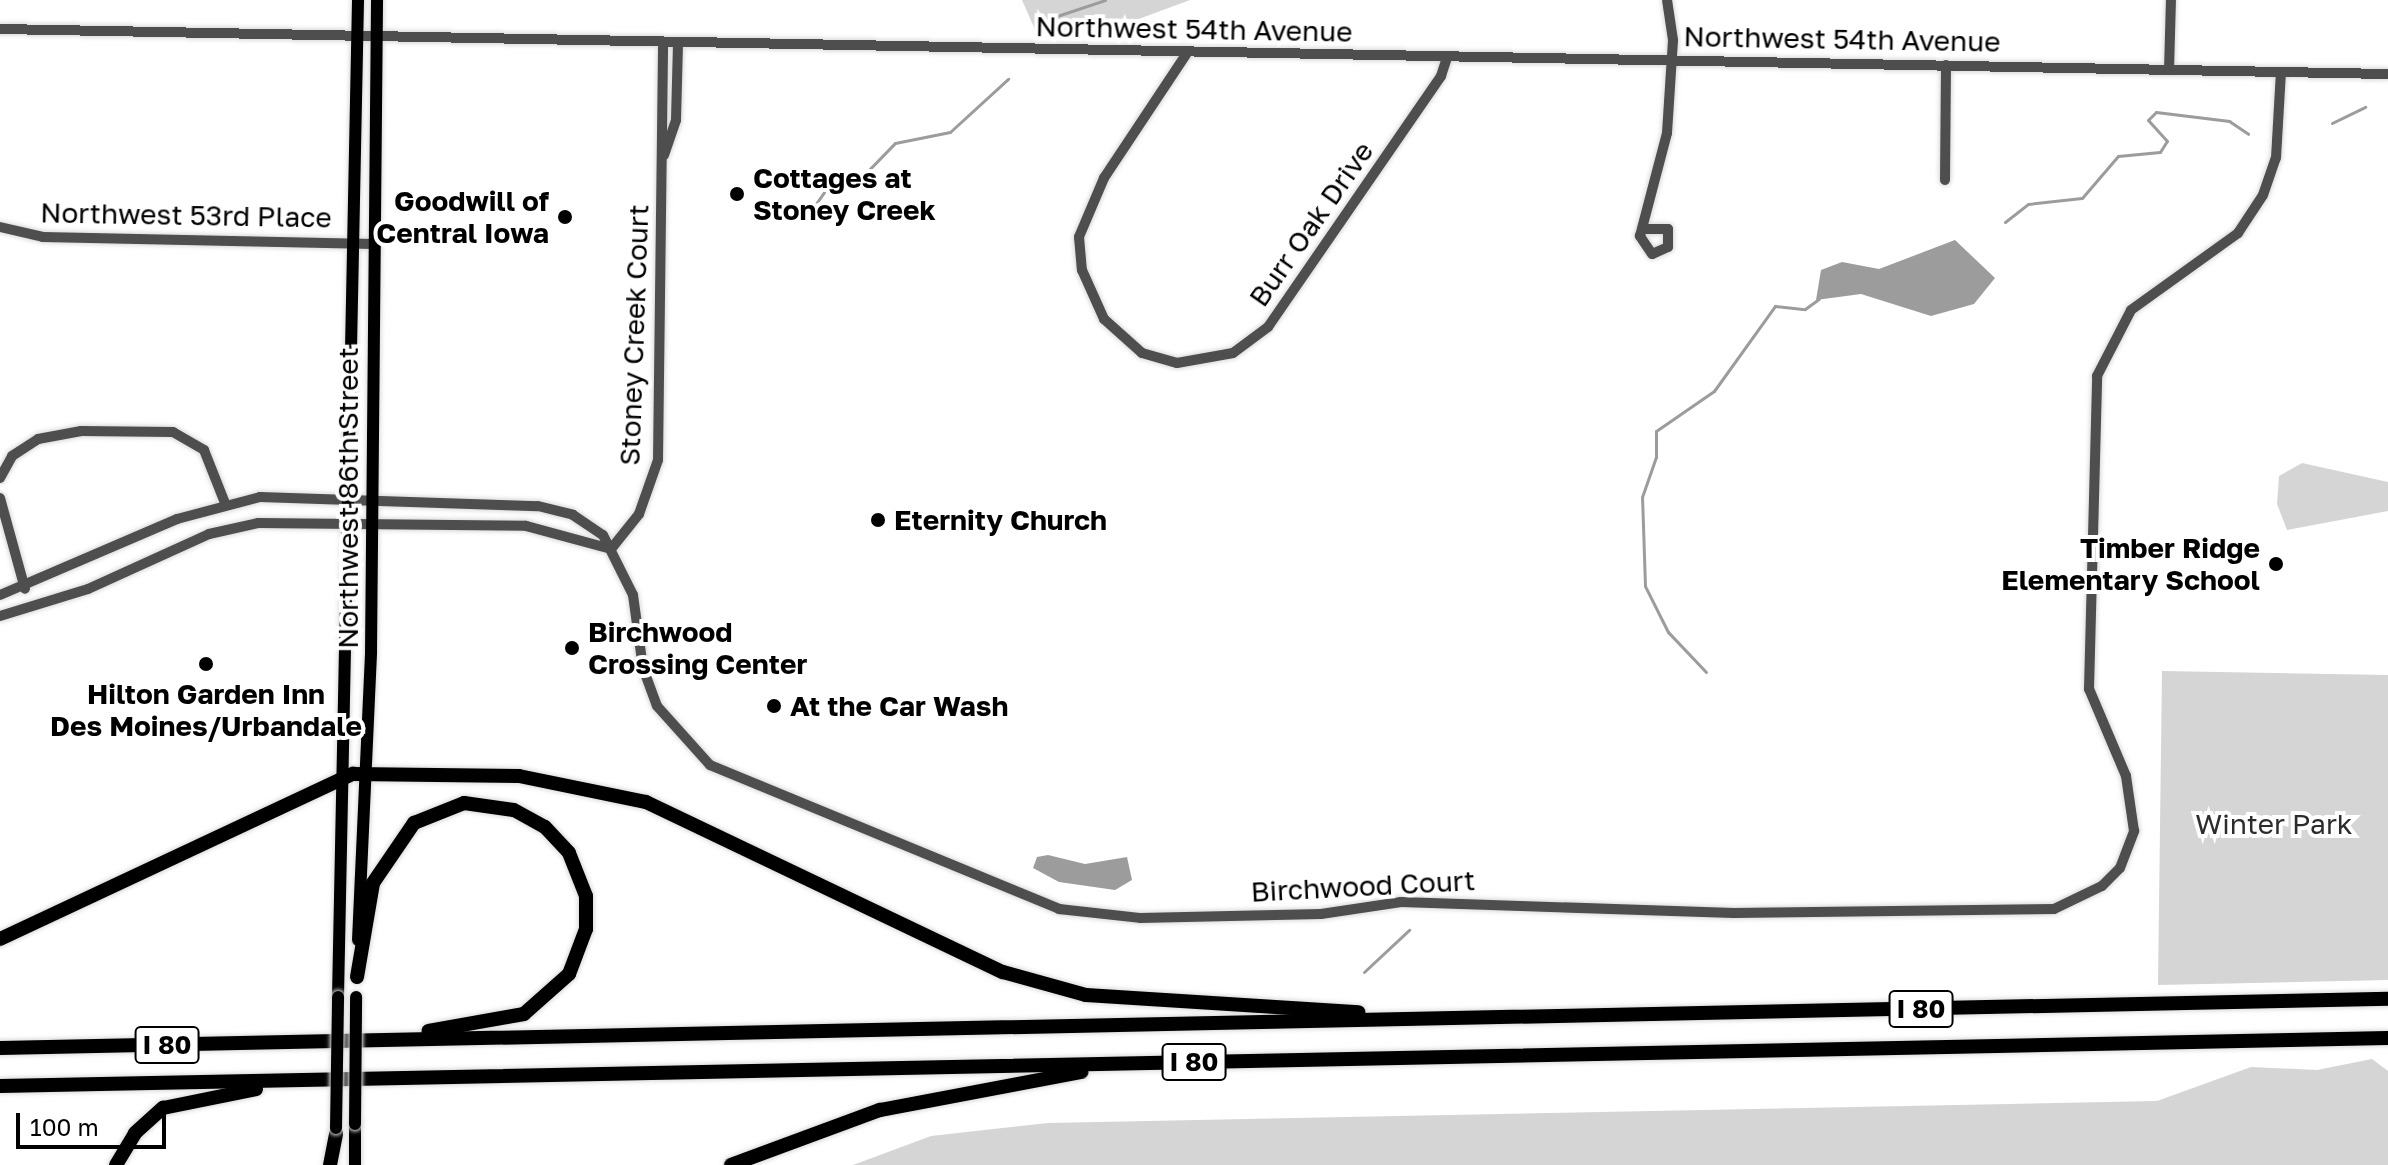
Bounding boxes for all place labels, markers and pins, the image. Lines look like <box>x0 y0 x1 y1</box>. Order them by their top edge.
place label: Cottages at Stoney Creek <box>753 161 936 227</box>
place label: Goodwill of Central Iowa <box>376 184 549 250</box>
marker: Cottages at Stoney Creek <box>728 185 746 203</box>
marker: Goodwill of Central Iowa <box>556 208 574 226</box>
place label: Eternity Church <box>894 503 1107 537</box>
marker: Eternity Church <box>869 511 887 529</box>
place label: Timber Ridge Elementary School <box>2001 531 2260 597</box>
marker: Timber Ridge Elementary School <box>2267 555 2285 573</box>
place label: Birchwood Crossing Center <box>588 615 807 681</box>
marker: Birchwood Crossing Center <box>563 639 581 657</box>
marker: Hilton Garden Inn Des Moines/Urbandale <box>197 655 215 673</box>
place label: Hilton Garden Inn Des Moines/Urbandale <box>50 677 362 743</box>
place label: At the Car Wash <box>790 689 1008 723</box>
marker: At the Car Wash <box>765 697 783 715</box>

